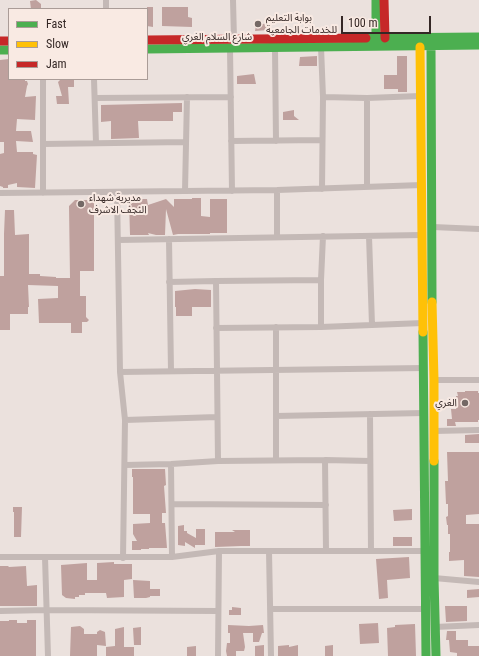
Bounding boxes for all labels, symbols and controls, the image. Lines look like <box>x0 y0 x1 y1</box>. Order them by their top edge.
legend <box>8 8 148 80</box>
scale bar <box>343 8 433 34</box>
place label: بوابة التعليم للخدمات الجامعية <box>266 12 337 36</box>
text: 100 m <box>348 16 378 30</box>
text: Fast <box>46 17 66 31</box>
marker: بوابة التعليم للخدمات الجامعية <box>253 19 263 29</box>
street label: شارع السلام الغري <box>182 31 252 43</box>
text: Slow <box>46 37 69 51</box>
text: Jam <box>46 57 67 71</box>
place label: مديرية شهداء النجف الاشرف <box>89 192 147 216</box>
marker: مديرية شهداء النجف الاشرف <box>76 199 86 209</box>
place label: الغري <box>435 397 457 409</box>
marker: الغري <box>460 398 470 408</box>

